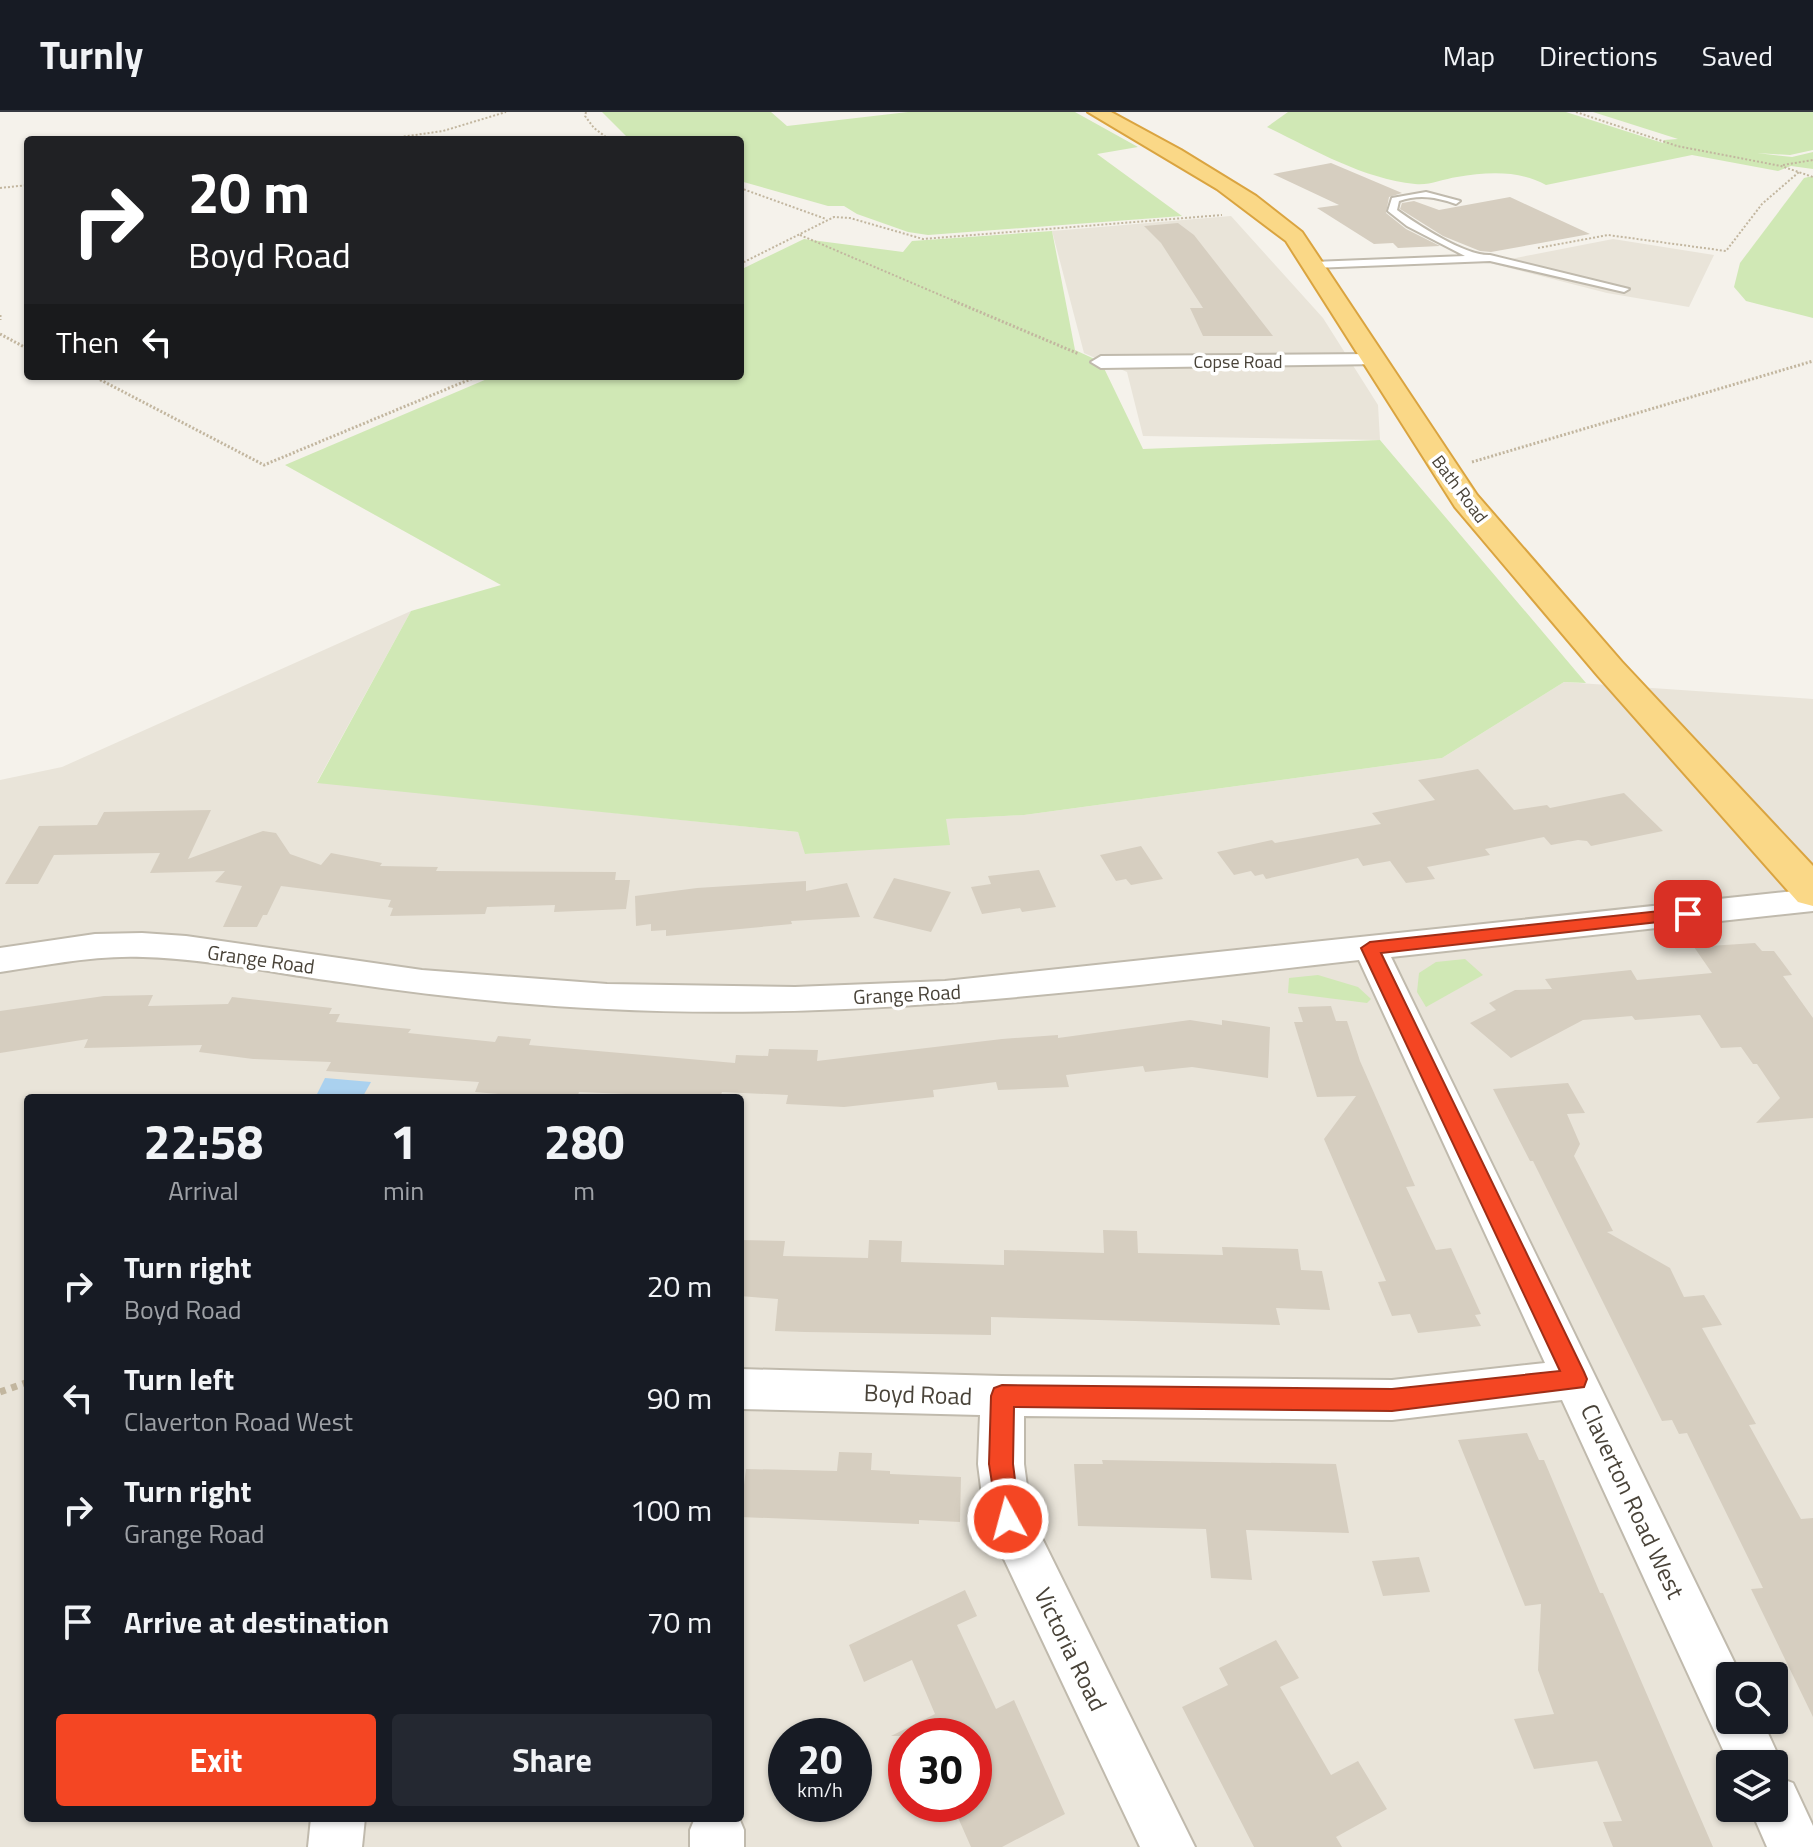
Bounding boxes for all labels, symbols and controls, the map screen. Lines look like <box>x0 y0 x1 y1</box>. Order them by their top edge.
text: Turnly <box>40 26 143 84</box>
text: Map <box>1443 34 1495 77</box>
text: Directions <box>1539 34 1658 77</box>
text: Saved <box>1702 34 1773 77</box>
text: 20 m <box>188 150 310 235</box>
icon: right <box>56 168 160 272</box>
text: Boyd Road <box>188 227 351 282</box>
text: Then <box>56 319 119 365</box>
icon: left <box>135 320 179 364</box>
street label: Copse Road <box>1194 348 1283 375</box>
street label: Bath Road <box>1425 449 1495 529</box>
pin <box>1654 880 1722 948</box>
icon: arrive <box>1666 892 1710 936</box>
street label: Grange Road <box>205 936 317 982</box>
street label: Grange Road <box>852 976 962 1012</box>
text: 22:58 <box>144 1105 263 1178</box>
text: 1 <box>390 1105 417 1178</box>
text: 280 <box>544 1105 624 1178</box>
text: Arrival <box>168 1171 239 1210</box>
text: min <box>383 1171 424 1210</box>
text: m <box>573 1171 595 1210</box>
text: Turn right <box>124 1244 252 1290</box>
text: 20 m <box>647 1263 712 1309</box>
icon: right <box>56 1264 100 1308</box>
text: Boyd Road <box>124 1290 242 1329</box>
text: Turn left <box>124 1356 234 1402</box>
street label: Boyd Road <box>863 1374 973 1414</box>
text: 90 m <box>647 1375 712 1421</box>
icon: left <box>56 1376 100 1420</box>
street label: Claverton Road West <box>1572 1398 1694 1605</box>
text: Claverton Road West <box>124 1402 353 1441</box>
text: Turn right <box>124 1468 252 1514</box>
position arrow <box>966 1477 1050 1561</box>
text: 100 m <box>630 1487 712 1533</box>
icon: right <box>56 1488 100 1532</box>
text: Grange Road <box>124 1514 265 1553</box>
street label: Victoria Road <box>1026 1581 1116 1717</box>
text: Arrive at destination <box>124 1599 389 1645</box>
text: 70 m <box>647 1599 712 1645</box>
icon: arrive <box>56 1600 100 1644</box>
map controls <box>1716 1662 1788 1822</box>
button: search <box>1716 1662 1788 1734</box>
button: Exit <box>56 1714 376 1806</box>
button: Share <box>392 1714 712 1806</box>
speed limit sign: 30 <box>888 1718 992 1822</box>
text: 20 <box>798 1729 842 1790</box>
button: layers <box>1716 1750 1788 1822</box>
text: km/h <box>797 1774 843 1805</box>

